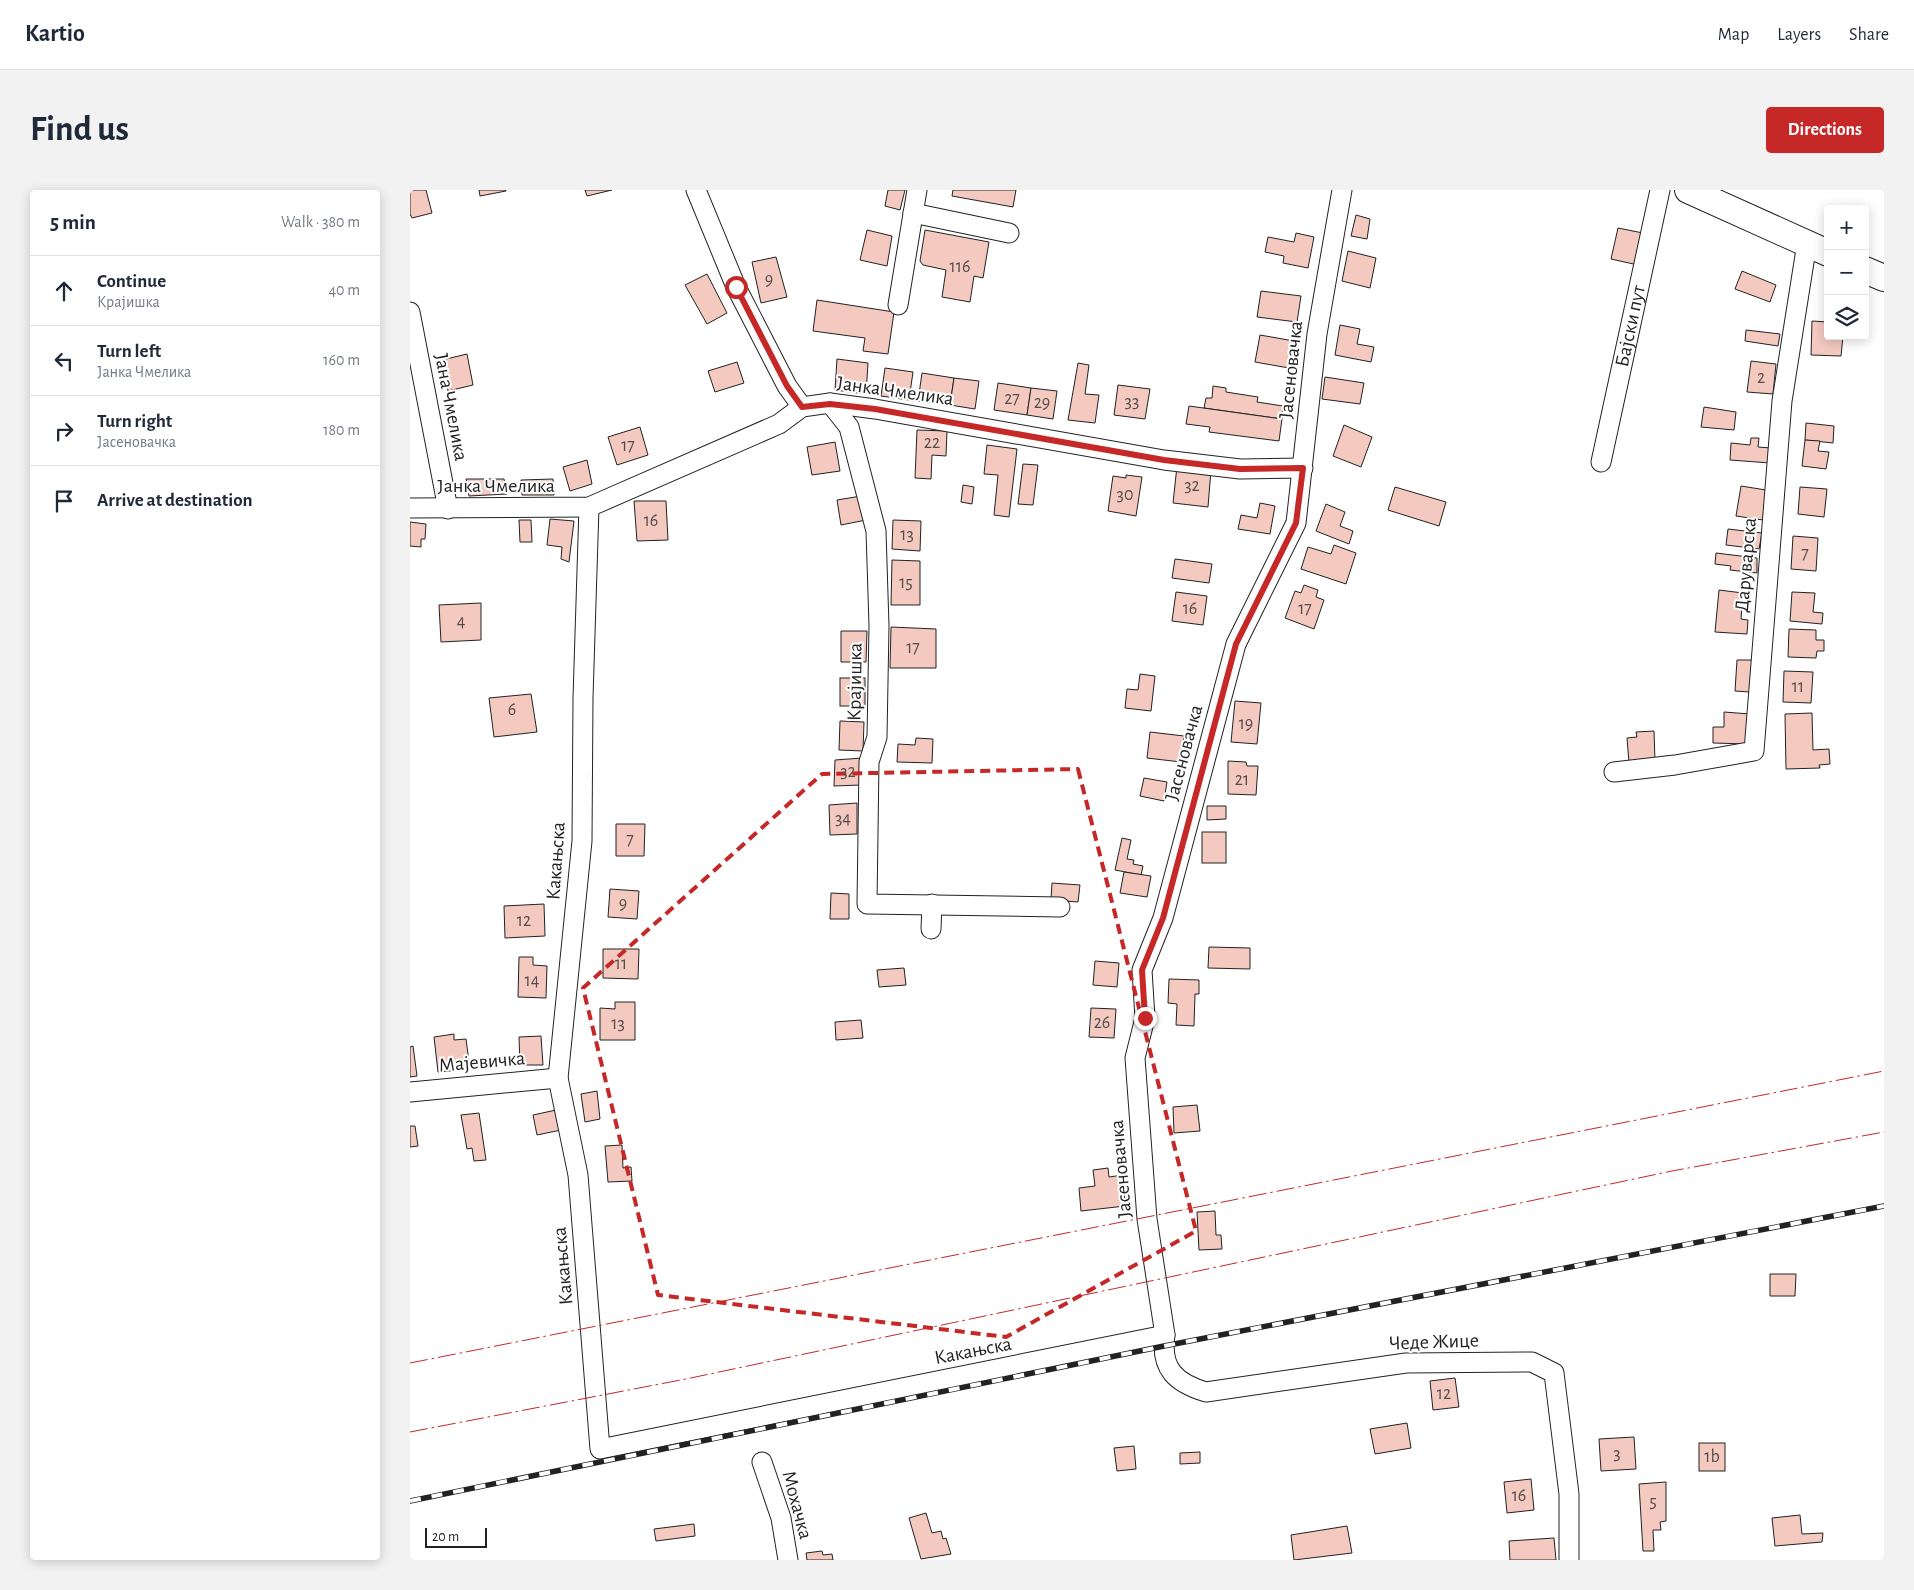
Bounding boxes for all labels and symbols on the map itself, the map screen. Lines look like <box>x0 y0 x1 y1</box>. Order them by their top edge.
house number: 116 <box>950 258 970 276</box>
house number: 9 <box>765 271 773 289</box>
route start <box>725 276 748 299</box>
street label: Бајски пут <box>1612 283 1649 369</box>
street label: Јасеновачка <box>1276 320 1306 420</box>
street label: Јана Чмелика <box>431 351 471 463</box>
house number: 2 <box>1757 369 1765 387</box>
street label: Јанка Чмелика <box>835 373 955 409</box>
house number: 27 <box>1004 390 1020 408</box>
house number: 33 <box>1125 393 1139 411</box>
house number: 29 <box>1034 394 1050 412</box>
house number: 22 <box>924 434 940 452</box>
house number: 17 <box>621 437 635 455</box>
street label: Јанка Чмелика <box>437 476 555 496</box>
house number: 32 <box>1184 477 1200 495</box>
house number: 30 <box>1117 486 1133 504</box>
house number: 16 <box>644 512 658 530</box>
street label: Даруварска <box>1732 517 1760 613</box>
house number: 13 <box>900 526 914 544</box>
house number: 7 <box>1801 545 1809 563</box>
house number: 15 <box>899 574 913 592</box>
house number: 16 <box>1183 600 1197 618</box>
house number: 17 <box>1298 600 1312 618</box>
house number: 4 <box>457 613 466 631</box>
house number: 17 <box>906 639 920 657</box>
street label: Крајишка <box>844 643 866 721</box>
house number: 11 <box>1792 678 1804 696</box>
house number: 6 <box>508 701 516 719</box>
street label: Јасеновачка <box>1162 703 1206 803</box>
house number: 19 <box>1239 715 1253 733</box>
house number: 32 <box>840 763 856 781</box>
house number: 21 <box>1235 771 1249 789</box>
house number: 34 <box>835 810 851 828</box>
street label: Какањска <box>543 821 569 901</box>
house number: 7 <box>626 831 634 849</box>
house number: 9 <box>619 895 627 913</box>
house number: 12 <box>517 912 531 930</box>
house number: 11 <box>615 955 627 973</box>
house number: 14 <box>525 972 540 990</box>
route end <box>1134 1007 1157 1030</box>
house number: 26 <box>1094 1014 1110 1032</box>
house number: 13 <box>611 1015 625 1033</box>
street label: Мајевичка <box>438 1048 526 1076</box>
street label: Јасеновачка <box>1107 1119 1135 1219</box>
street label: Какањска <box>550 1226 576 1306</box>
street label: Чеде Жице <box>1389 1330 1479 1354</box>
street label: Какањска <box>933 1334 1013 1368</box>
house number: 12 <box>1437 1385 1451 1403</box>
house number: 3 <box>1613 1445 1621 1463</box>
house number: 1b <box>1704 1448 1720 1466</box>
street label: Мохачка <box>778 1469 816 1541</box>
house number: 16 <box>1512 1487 1526 1505</box>
house number: 5 <box>1649 1493 1657 1511</box>
scale bar <box>425 1525 488 1548</box>

